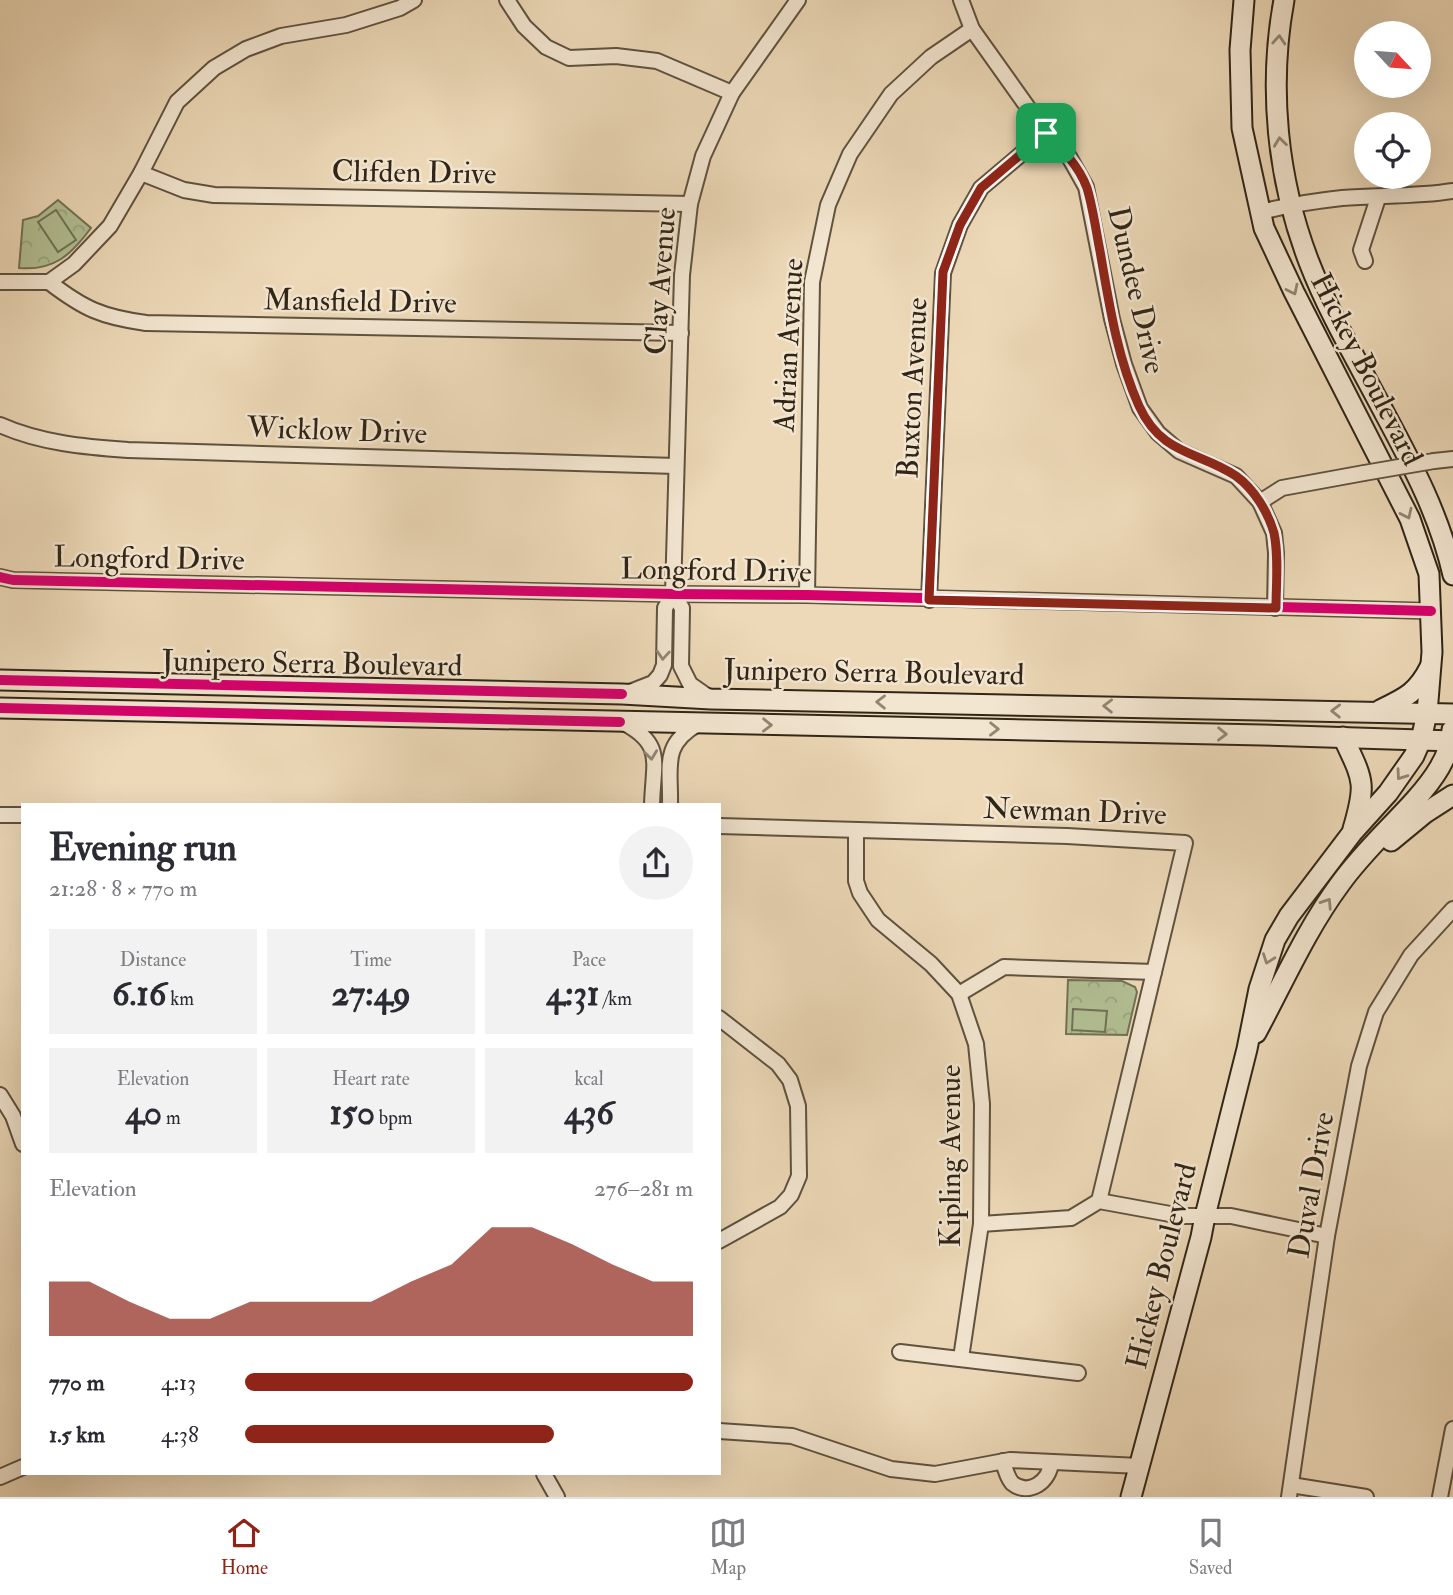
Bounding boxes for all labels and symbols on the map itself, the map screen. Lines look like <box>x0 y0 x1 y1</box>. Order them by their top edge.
north arrow <box>1354 21 1432 98</box>
one-way arrow <box>1271 34 1286 45</box>
pin <box>1016 103 1076 163</box>
one-way arrow <box>1272 136 1287 148</box>
street label: Clifden Drive <box>331 153 497 192</box>
street label: Dundee Drive <box>1099 203 1174 377</box>
street label: Clay Avenue <box>637 206 684 356</box>
street label: Adrian Avenue <box>765 257 812 434</box>
street label: Hickey Boulevard <box>1302 267 1431 472</box>
street label: Mansfield Drive <box>263 281 457 322</box>
one-way arrow <box>1285 283 1299 295</box>
street label: Buxton Avenue <box>889 297 936 479</box>
street label: Wicklow Drive <box>245 409 428 452</box>
one-way arrow <box>1399 507 1413 519</box>
street label: Longford Drive <box>53 538 245 579</box>
street label: Longford Drive <box>620 550 812 591</box>
street label: Junipero Serra Boulevard <box>160 642 463 685</box>
one-way arrow <box>656 650 671 661</box>
street label: Junipero Serra Boulevard <box>722 651 1025 694</box>
one-way arrow <box>875 694 885 710</box>
one-way arrow <box>1102 698 1113 714</box>
one-way arrow <box>1330 703 1340 719</box>
one-way arrow <box>762 717 773 733</box>
one-way arrow <box>989 722 1000 737</box>
one-way arrow <box>1217 726 1228 742</box>
one-way arrow <box>644 750 659 761</box>
one-way arrow <box>1397 767 1409 780</box>
street label: Newman Drive <box>983 790 1167 833</box>
one-way arrow <box>1319 898 1331 911</box>
one-way arrow <box>1262 952 1276 964</box>
street label: Kipling Avenue <box>932 1065 969 1247</box>
street label: Duval Drive <box>1280 1109 1343 1261</box>
street label: Hickey Boulevard <box>1118 1159 1205 1373</box>

